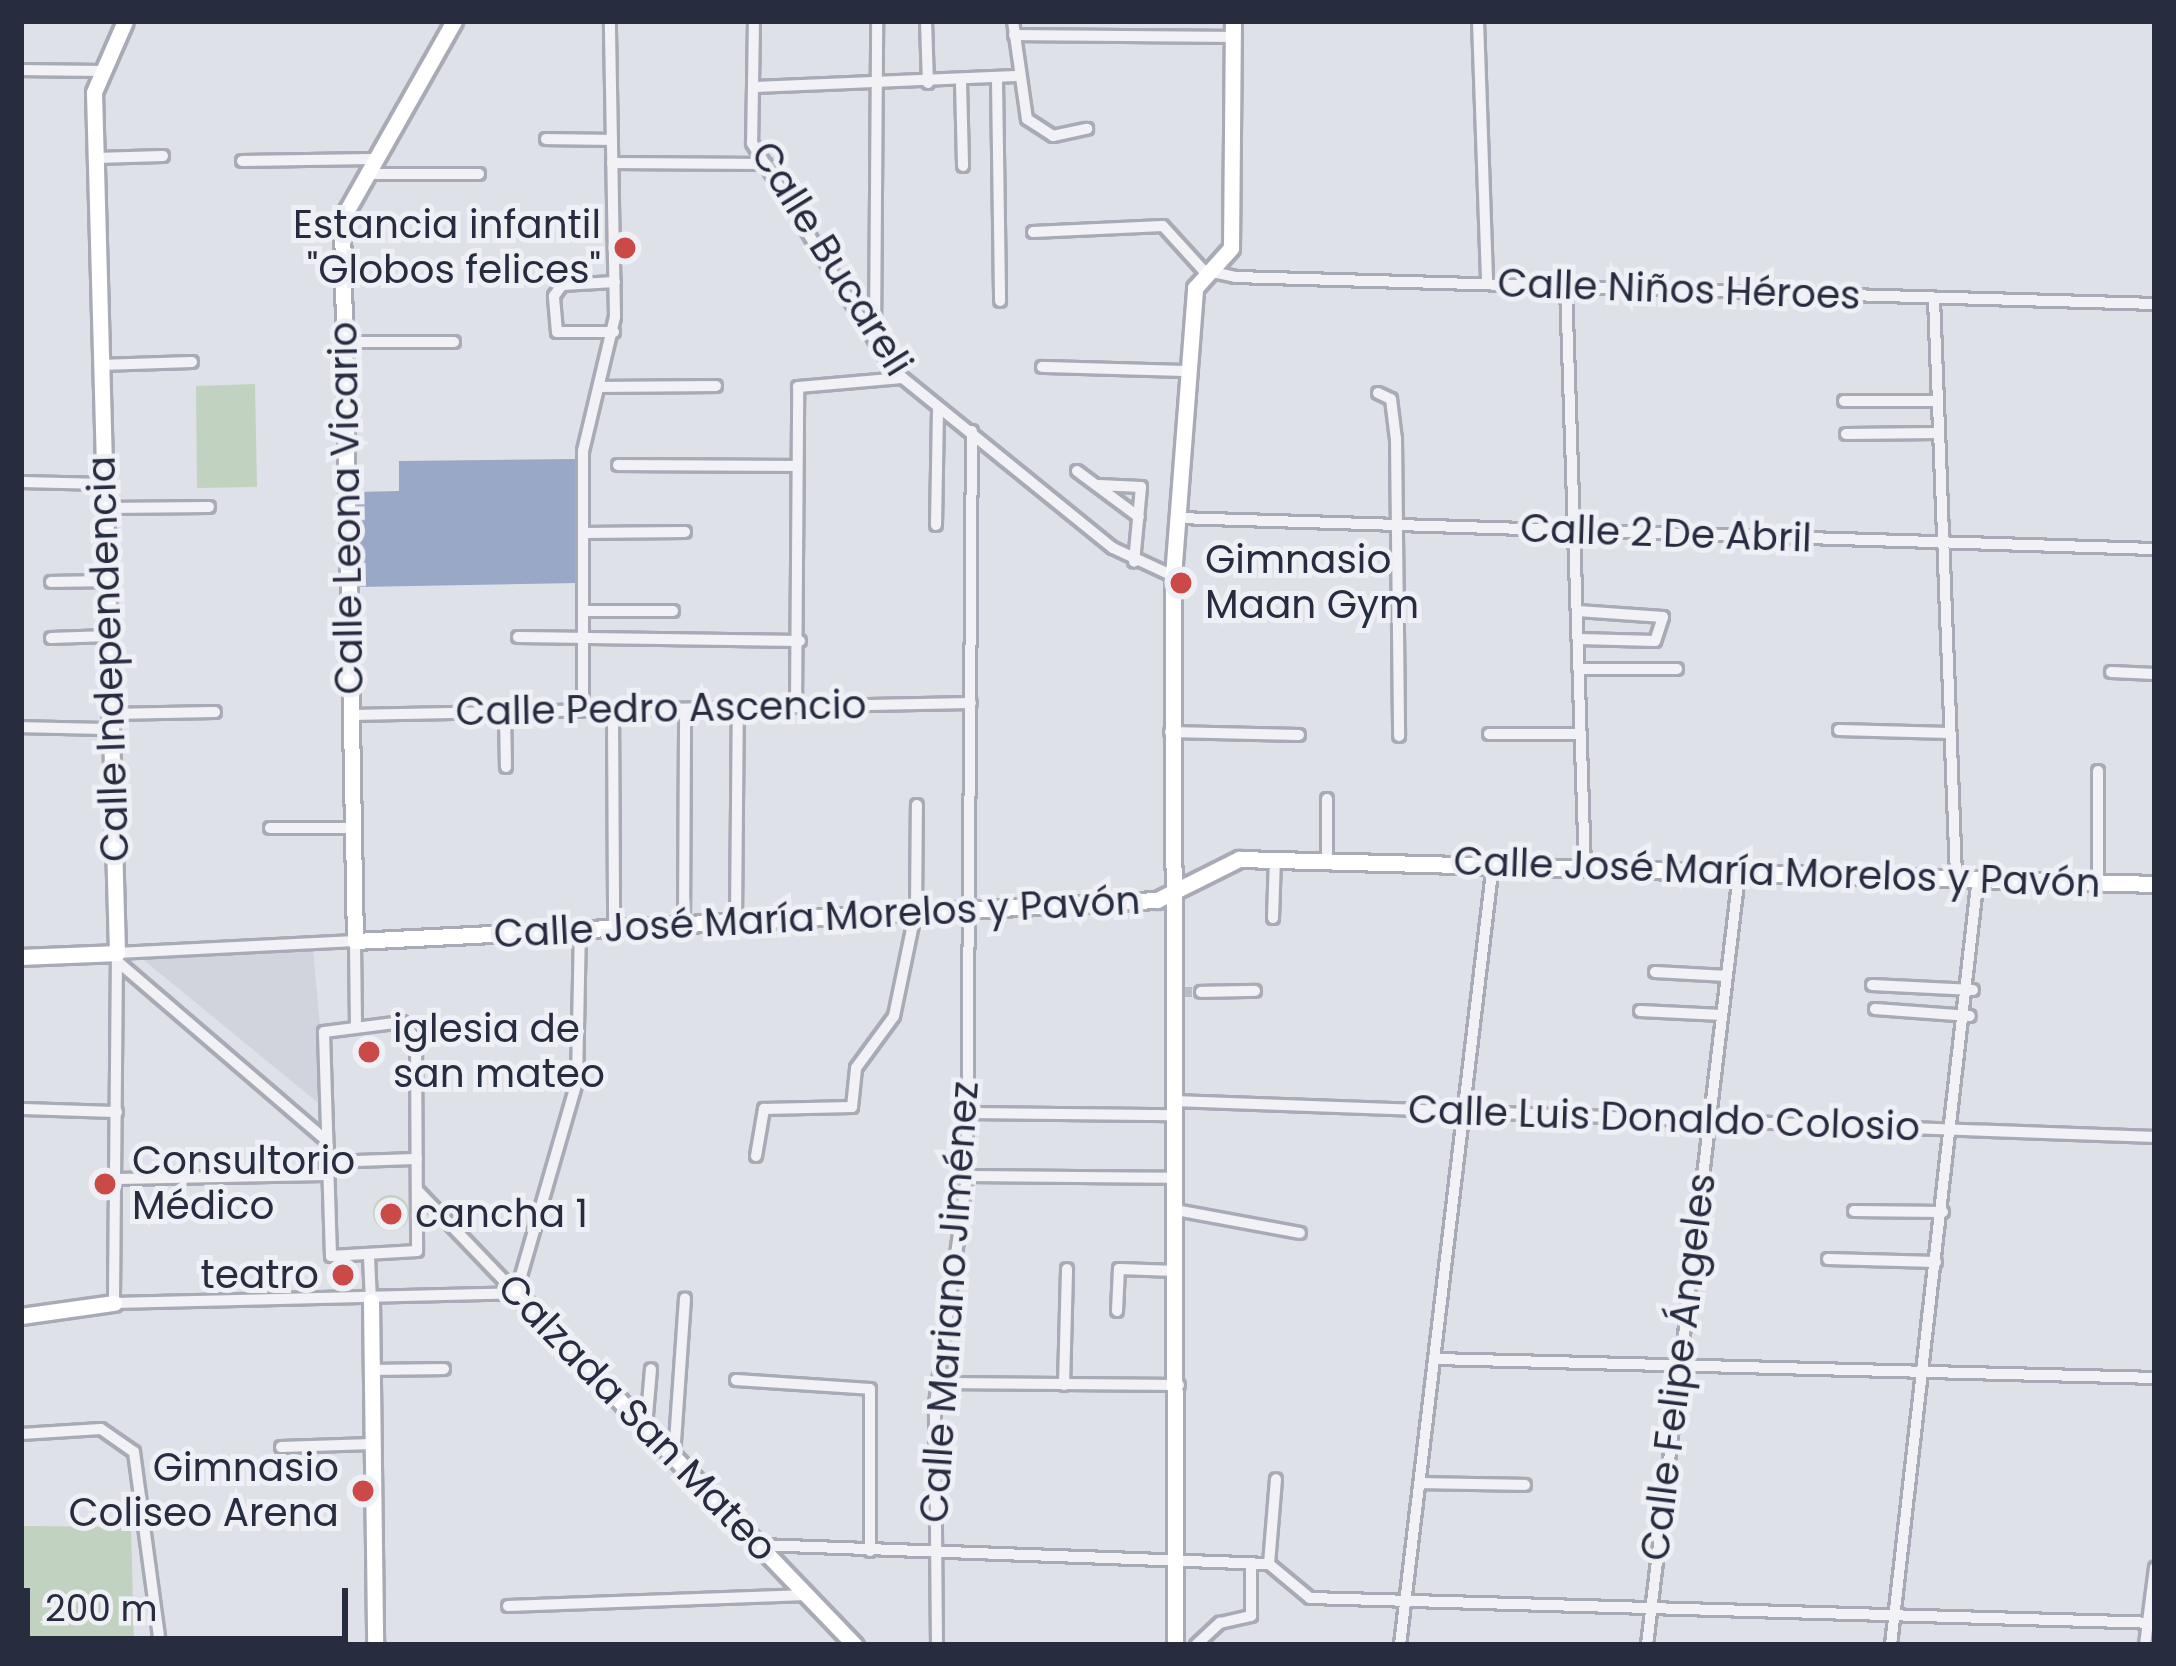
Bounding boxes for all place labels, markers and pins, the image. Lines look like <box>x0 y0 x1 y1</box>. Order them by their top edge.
place label: Estancia infantil "Globos felices" <box>293 203 601 294</box>
marker: Estancia infantil "Globos felices" <box>612 235 638 261</box>
place label: Gimnasio Maan Gym <box>1205 538 1419 629</box>
marker: Gimnasio Maan Gym <box>1168 570 1194 596</box>
place label: iglesia de san mateo <box>393 1007 605 1098</box>
marker: iglesia de san mateo <box>356 1039 382 1065</box>
place label: Consultorio Médico <box>132 1139 355 1230</box>
marker: Consultorio Médico <box>89 1168 121 1200</box>
place label: cancha 1 <box>415 1191 588 1237</box>
marker: cancha 1 <box>378 1201 404 1227</box>
place label: teatro <box>201 1252 319 1298</box>
marker: teatro <box>330 1262 356 1288</box>
place label: Gimnasio Coliseo Arena <box>68 1446 339 1537</box>
marker: Gimnasio Coliseo Arena <box>350 1478 376 1504</box>

